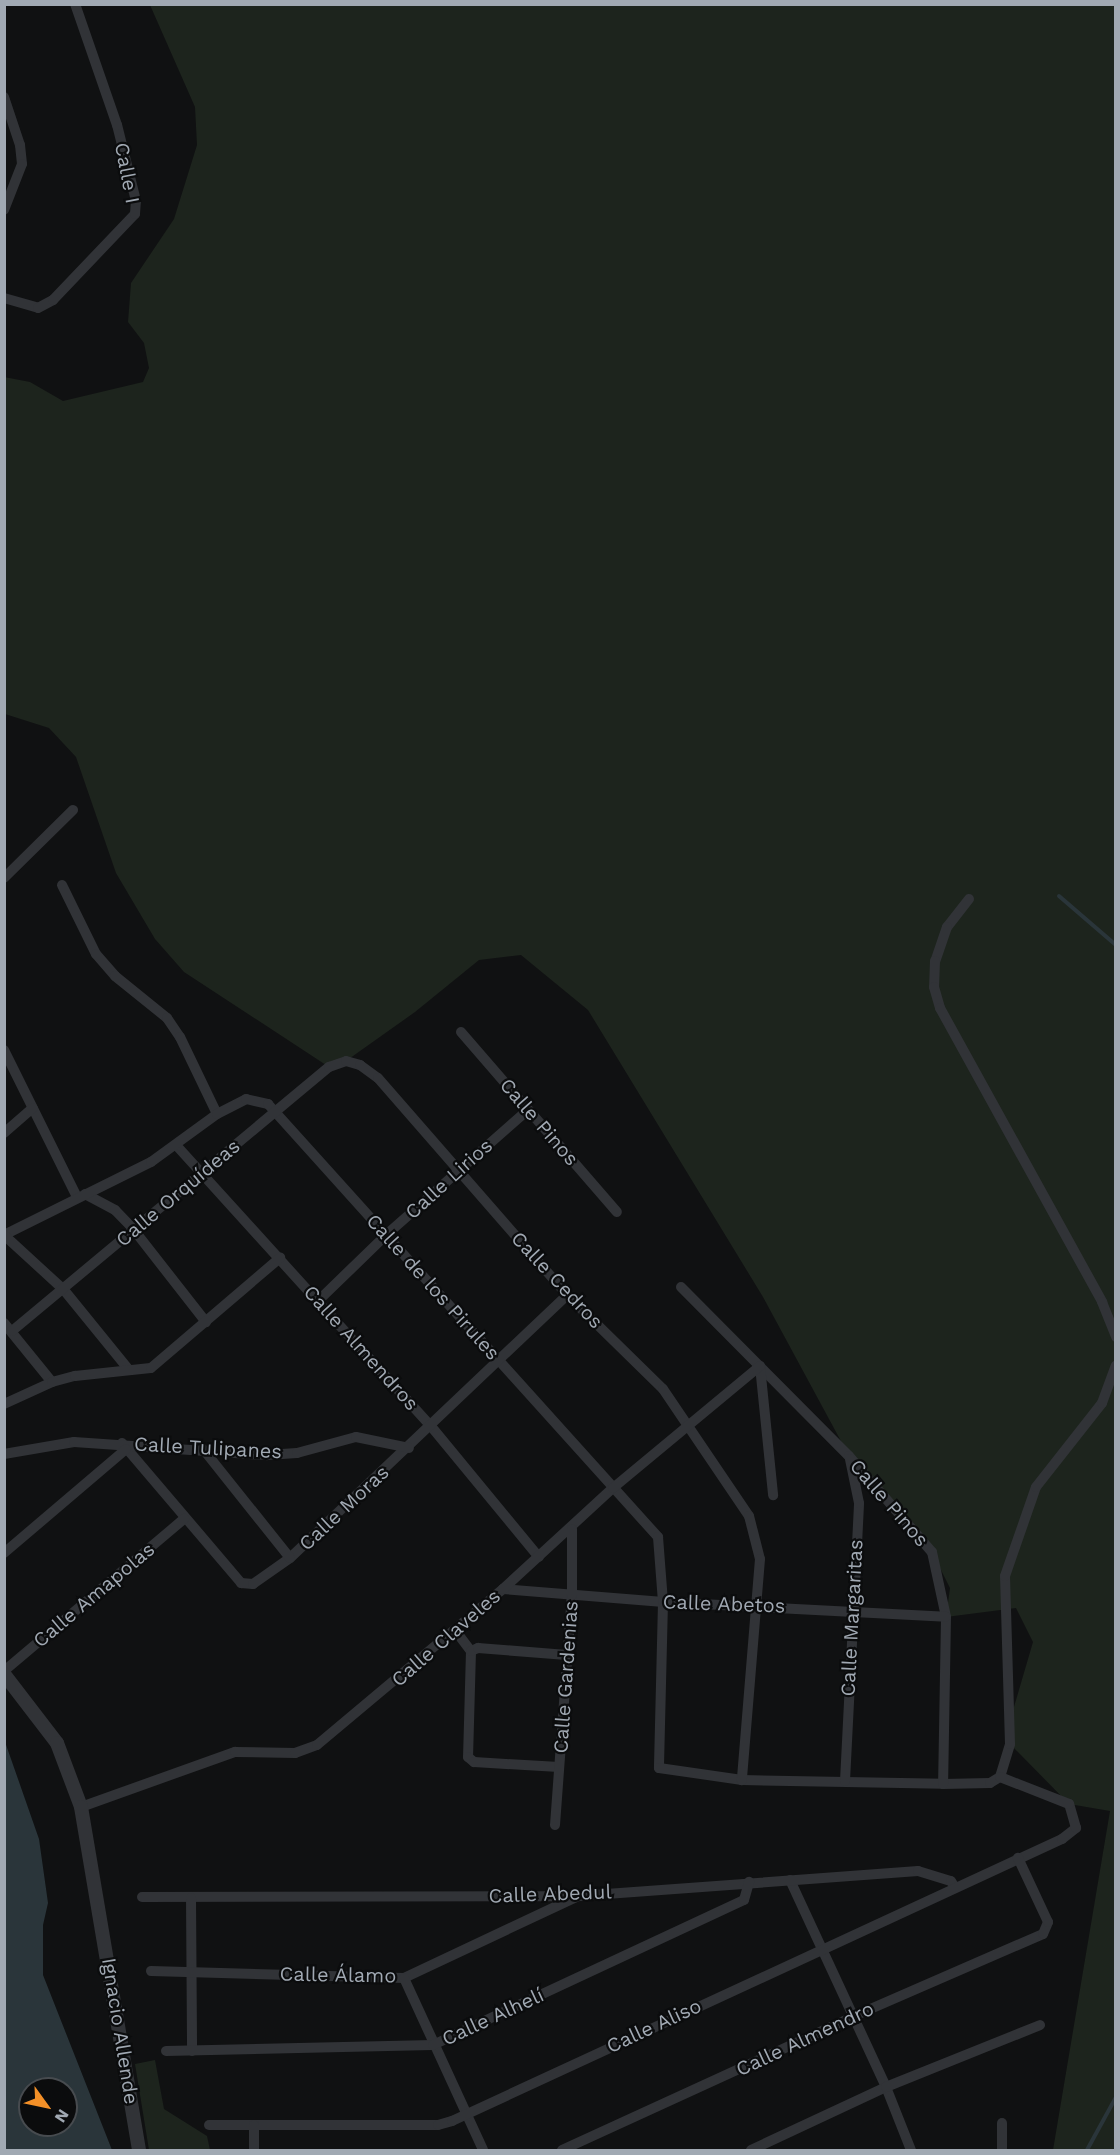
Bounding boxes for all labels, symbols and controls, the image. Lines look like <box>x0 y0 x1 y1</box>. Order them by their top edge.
street label: Calle I <box>109 140 145 206</box>
street label: Calle Pinos <box>494 1073 584 1171</box>
street label: Calle Orquídeas <box>111 1134 245 1252</box>
street label: Calle Lirios <box>400 1134 498 1224</box>
street label: Calle de los Pirules <box>361 1209 505 1365</box>
street label: Calle Cedros <box>506 1227 608 1333</box>
street label: Calle Almendros <box>298 1280 424 1416</box>
street label: Calle Tulipanes <box>133 1432 283 1464</box>
street label: Calle Pinos <box>844 1454 934 1552</box>
street label: Calle Moras <box>294 1460 394 1556</box>
street label: Calle Amapolas <box>28 1537 160 1653</box>
street label: Calle Margaritas <box>836 1539 868 1697</box>
street label: Calle Claveles <box>387 1584 505 1692</box>
street label: Calle Abetos <box>662 1590 786 1618</box>
street label: Calle Gardenias <box>549 1600 583 1754</box>
street label: Calle Abedul <box>488 1880 612 1908</box>
street label: Ignacio Allende <box>97 1956 143 2106</box>
street label: Calle Álamo <box>279 1962 397 1988</box>
street label: Calle Alhelí <box>438 1983 548 2051</box>
street label: Calle Aliso <box>602 1993 706 2059</box>
street label: Calle Almendro <box>732 1996 878 2082</box>
north arrow <box>18 2077 78 2137</box>
text: N <box>51 2106 73 2126</box>

